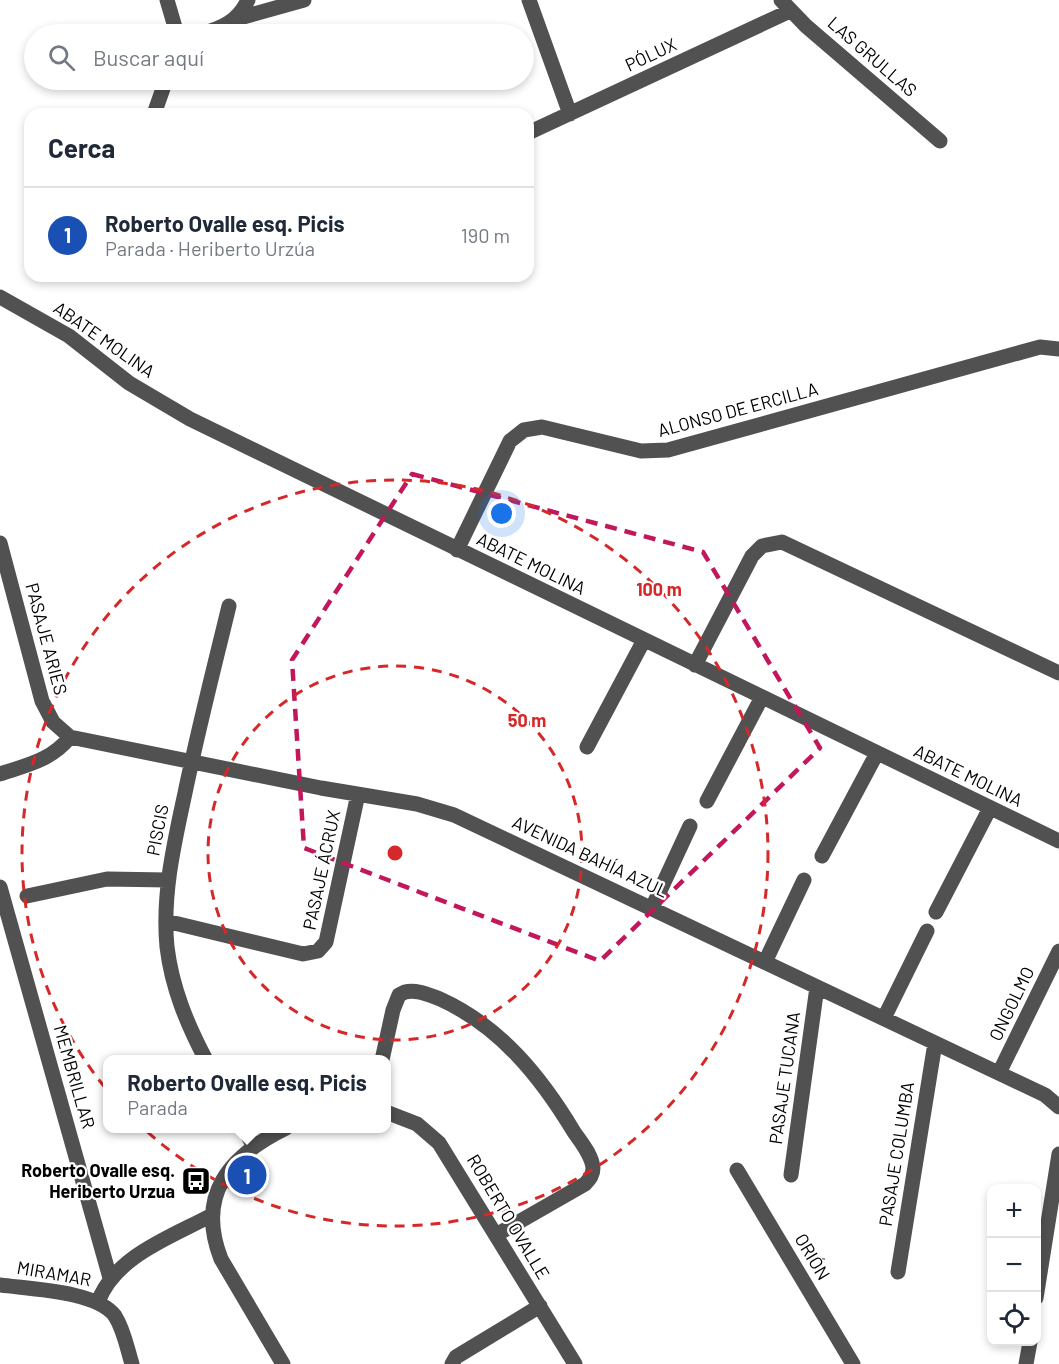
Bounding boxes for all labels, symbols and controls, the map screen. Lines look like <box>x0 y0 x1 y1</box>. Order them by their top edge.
street label: LAS GRULLAS <box>824 12 922 101</box>
search box <box>24 24 534 90</box>
street label: PÓLUX <box>621 33 680 76</box>
icon: search <box>45 41 78 74</box>
text: Buscar aquí <box>93 44 204 70</box>
text: Cerca <box>48 132 115 163</box>
text: Roberto Ovalle esq. Picis <box>105 210 345 236</box>
text: 1 <box>64 223 71 247</box>
text: 190 m <box>461 223 510 247</box>
text: Parada · Heriberto Urzúa <box>105 236 315 260</box>
street label: ABATE MOLINA <box>50 296 159 382</box>
street label: ALONSO DE ERCILLA <box>655 377 820 441</box>
your location <box>487 499 516 528</box>
street label: ABATE MOLINA <box>473 527 589 599</box>
text: 100 m <box>636 578 682 600</box>
street label: PASAJE ARIES <box>21 580 72 697</box>
text: 50 m <box>508 709 546 731</box>
street label: ABATE MOLINA <box>910 739 1026 811</box>
street label: PISCIS <box>141 802 173 857</box>
street label: PASAJE ÁCRUX <box>298 808 344 932</box>
street label: AVENIDA BAHÍA AZUL <box>509 810 672 902</box>
centre of rings <box>385 843 405 863</box>
street label: ONGOLMO <box>984 963 1038 1044</box>
street label: PASAJE TUCANA <box>764 1010 804 1146</box>
street label: MEMBRILLAR <box>50 1022 100 1131</box>
popup <box>103 1055 391 1133</box>
text: Roberto Ovalle esq. Picis <box>127 1069 367 1095</box>
street label: PASAJE COLUMBA <box>874 1080 918 1228</box>
text: Parada <box>127 1095 188 1119</box>
street label: ROBERTO OVALLE <box>463 1150 555 1283</box>
pin: 1 <box>228 1152 266 1198</box>
place label: Roberto Ovalle esq. Heriberto Urzua <box>21 1159 175 1202</box>
bus stop icon: Roberto Ovalle esq. Heriberto Urzua <box>180 1165 212 1197</box>
map controls <box>987 1184 1041 1346</box>
button: + <box>987 1184 1041 1238</box>
street label: ORIÓN <box>790 1229 835 1284</box>
button: − <box>987 1238 1041 1292</box>
street label: MIRAMAR <box>15 1256 93 1290</box>
button: locate <box>987 1292 1041 1346</box>

